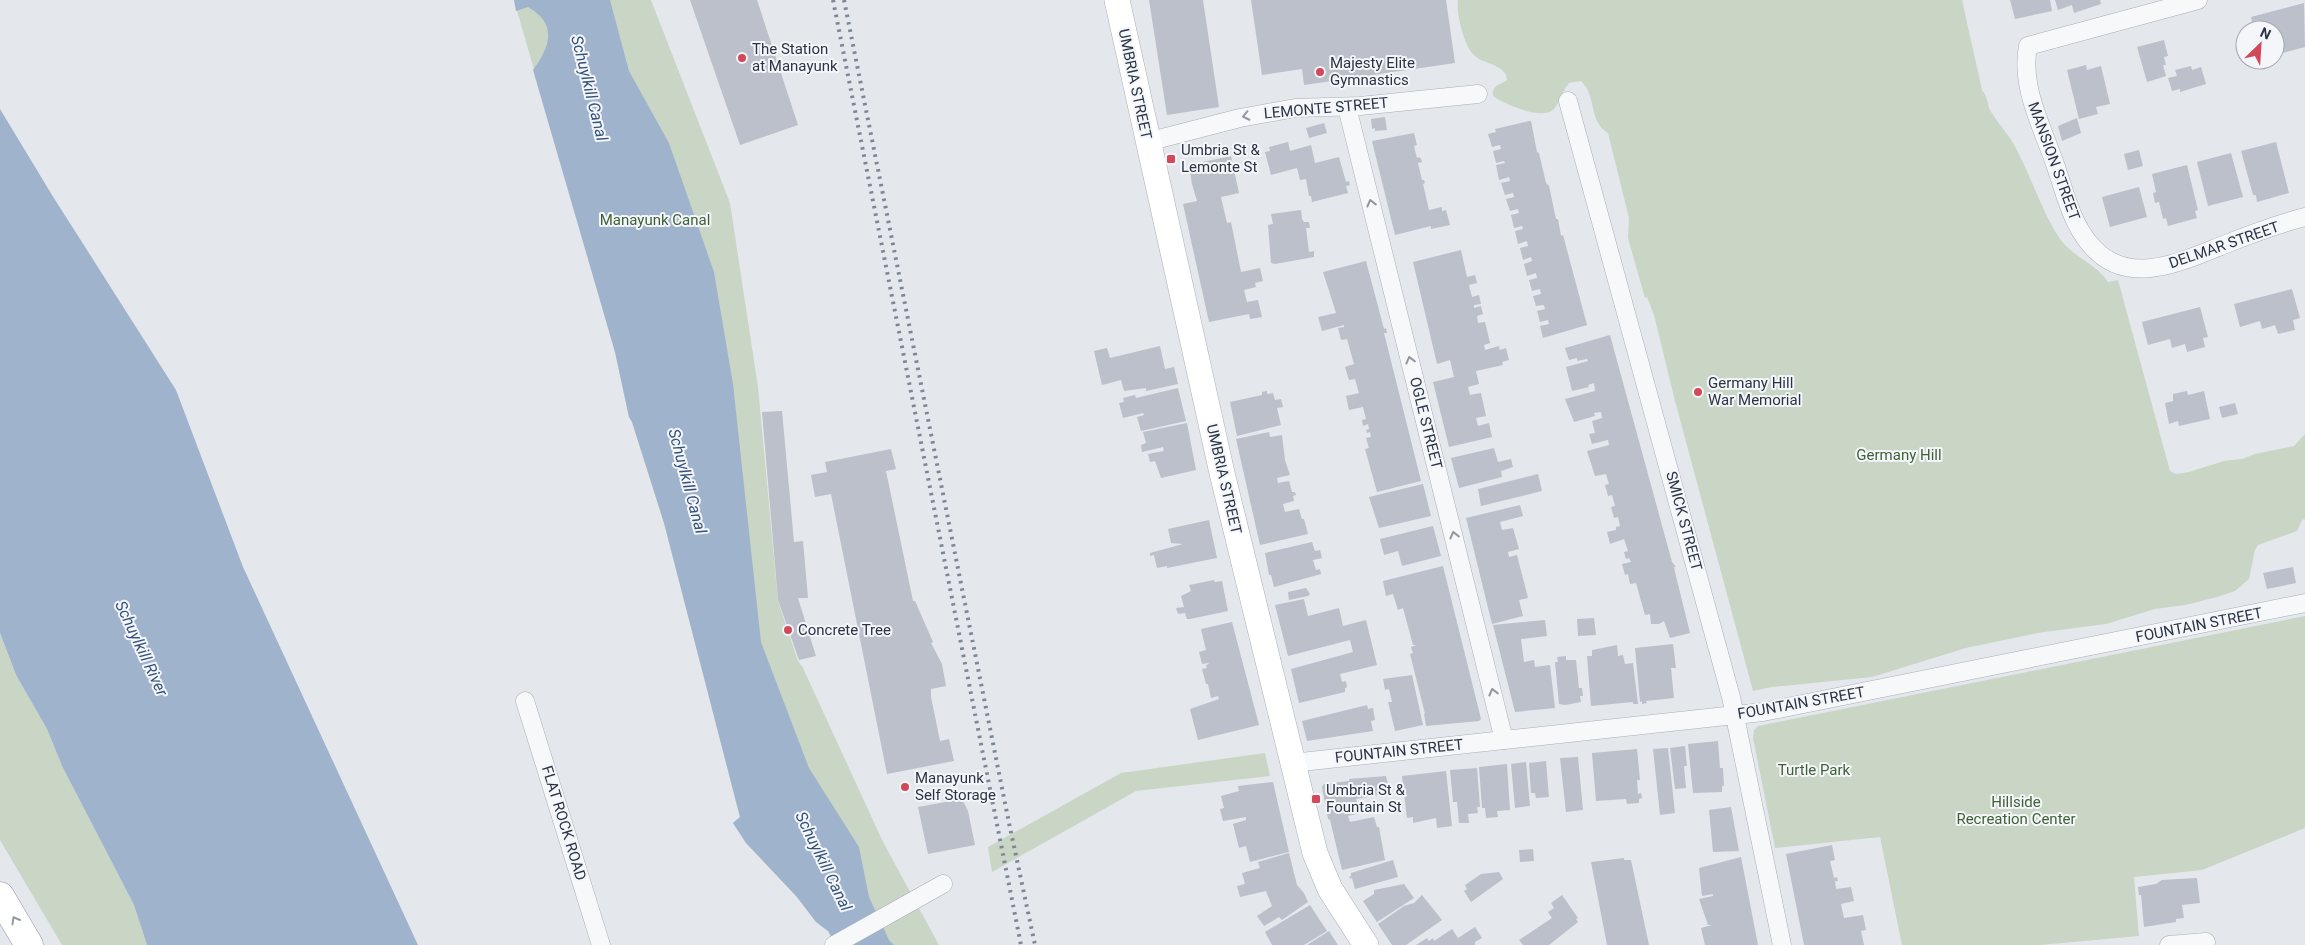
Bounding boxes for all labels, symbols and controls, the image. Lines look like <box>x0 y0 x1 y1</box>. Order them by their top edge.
north arrow <box>2235 20 2285 70</box>
text: N <box>2258 24 2273 43</box>
street label: UMBRIA STREET <box>1115 27 1155 141</box>
water label: Schuylkill Canal <box>567 33 612 143</box>
place label: The Station at Manayunk <box>752 40 838 75</box>
marker: The Station at Manayunk <box>736 52 748 64</box>
place label: Majesty Elite Gymnastics <box>1330 54 1415 89</box>
marker: Majesty Elite Gymnastics <box>1314 66 1326 78</box>
street label: LEMONTE STREET <box>1263 94 1389 122</box>
street label: MANSION STREET <box>2024 99 2084 223</box>
one-way arrow <box>1242 111 1251 121</box>
place label: Umbria St & Lemonte St <box>1181 141 1260 176</box>
marker: Umbria St & Lemonte St <box>1165 153 1177 165</box>
one-way arrow <box>1366 198 1377 207</box>
park label: Manayunk Canal <box>600 211 710 229</box>
street label: DELMAR STREET <box>2166 218 2282 272</box>
one-way arrow <box>1405 356 1416 365</box>
place label: Germany Hill War Memorial <box>1708 374 1801 409</box>
street label: OGLE STREET <box>1406 375 1446 471</box>
marker: Germany Hill War Memorial <box>1692 386 1704 398</box>
street label: UMBRIA STREET <box>1203 422 1245 536</box>
water label: Schuylkill Canal <box>664 427 711 536</box>
park label: Germany Hill <box>1856 446 1942 464</box>
street label: SMICK STREET <box>1662 469 1706 573</box>
one-way arrow <box>1449 530 1460 539</box>
water label: Schuylkill River <box>111 598 172 700</box>
street label: FOUNTAIN STREET <box>2134 604 2264 646</box>
place label: Concrete Tree <box>798 621 891 639</box>
marker: Concrete Tree <box>782 624 794 636</box>
street label: FOUNTAIN STREET <box>1736 683 1866 723</box>
one-way arrow <box>1489 689 1499 697</box>
street label: FOUNTAIN STREET <box>1334 735 1464 767</box>
park label: Turtle Park <box>1778 761 1851 779</box>
street label: FLAT ROCK ROAD <box>538 763 590 883</box>
place label: Manayunk Self Storage <box>915 769 996 804</box>
marker: Manayunk Self Storage <box>899 781 911 793</box>
place label: Umbria St & Fountain St <box>1326 781 1405 816</box>
marker: Umbria St & Fountain St <box>1310 793 1322 805</box>
park label: Hillside Recreation Center <box>1956 793 2076 828</box>
water label: Schuylkill Canal <box>791 809 856 914</box>
one-way arrow <box>11 917 21 926</box>

